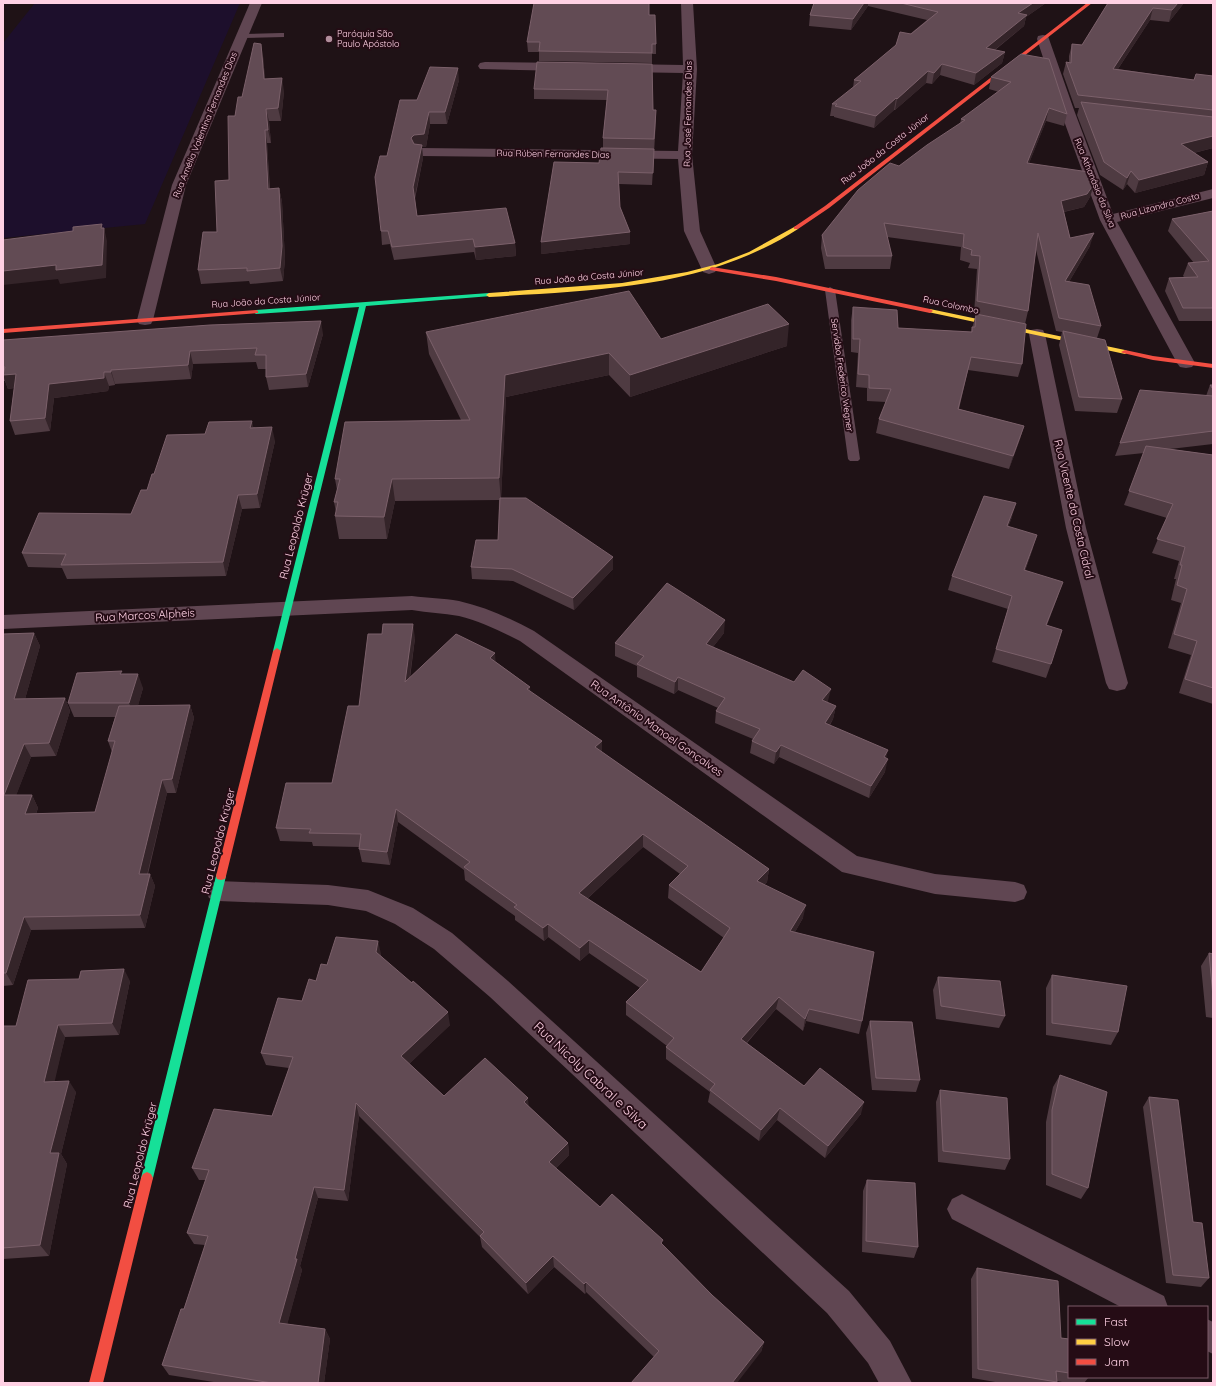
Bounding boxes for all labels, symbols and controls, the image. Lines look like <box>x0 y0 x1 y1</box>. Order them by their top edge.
place label: Paróquia São Paulo Apóstolo <box>337 28 399 49</box>
marker: Paróquia São Paulo Apóstolo <box>324 34 334 44</box>
street label: Rua Amélia Valentina Fernandes Dias <box>170 50 239 199</box>
street label: Rua José Fernandes Dias <box>681 61 694 167</box>
street label: Rua João da Costa Júnior <box>838 110 931 187</box>
street label: Rua Athanásio da Silva <box>1072 136 1118 229</box>
street label: Rua Rúben Fernandes Dias <box>496 147 610 160</box>
street label: Rua Lizandra Costa <box>1119 190 1201 221</box>
street label: Rua João da Costa Júnior <box>534 266 644 287</box>
street label: Rua João da Costa Júnior <box>211 291 321 310</box>
street label: Rua Colombo <box>922 293 980 316</box>
street label: Servidão Frederico Wegner <box>829 318 856 433</box>
street label: Rua Vicente da Costa Cidral <box>1051 438 1097 580</box>
street label: Rua Leopoldo Krüger <box>276 471 316 580</box>
street label: Rua Marcos Alpheis <box>95 605 195 625</box>
street label: Rua Antônio Manoel Gonçalves <box>588 677 726 779</box>
street label: Rua Leopoldo Krüger <box>198 786 238 895</box>
street label: Rua Nicoly Cabral e Silva <box>531 1018 651 1132</box>
street label: Rua Leopoldo Krüger <box>120 1100 160 1209</box>
legend <box>1068 1306 1208 1378</box>
text: Fast <box>1104 1314 1128 1329</box>
text: Slow <box>1104 1334 1130 1349</box>
text: Jam <box>1104 1354 1129 1369</box>

